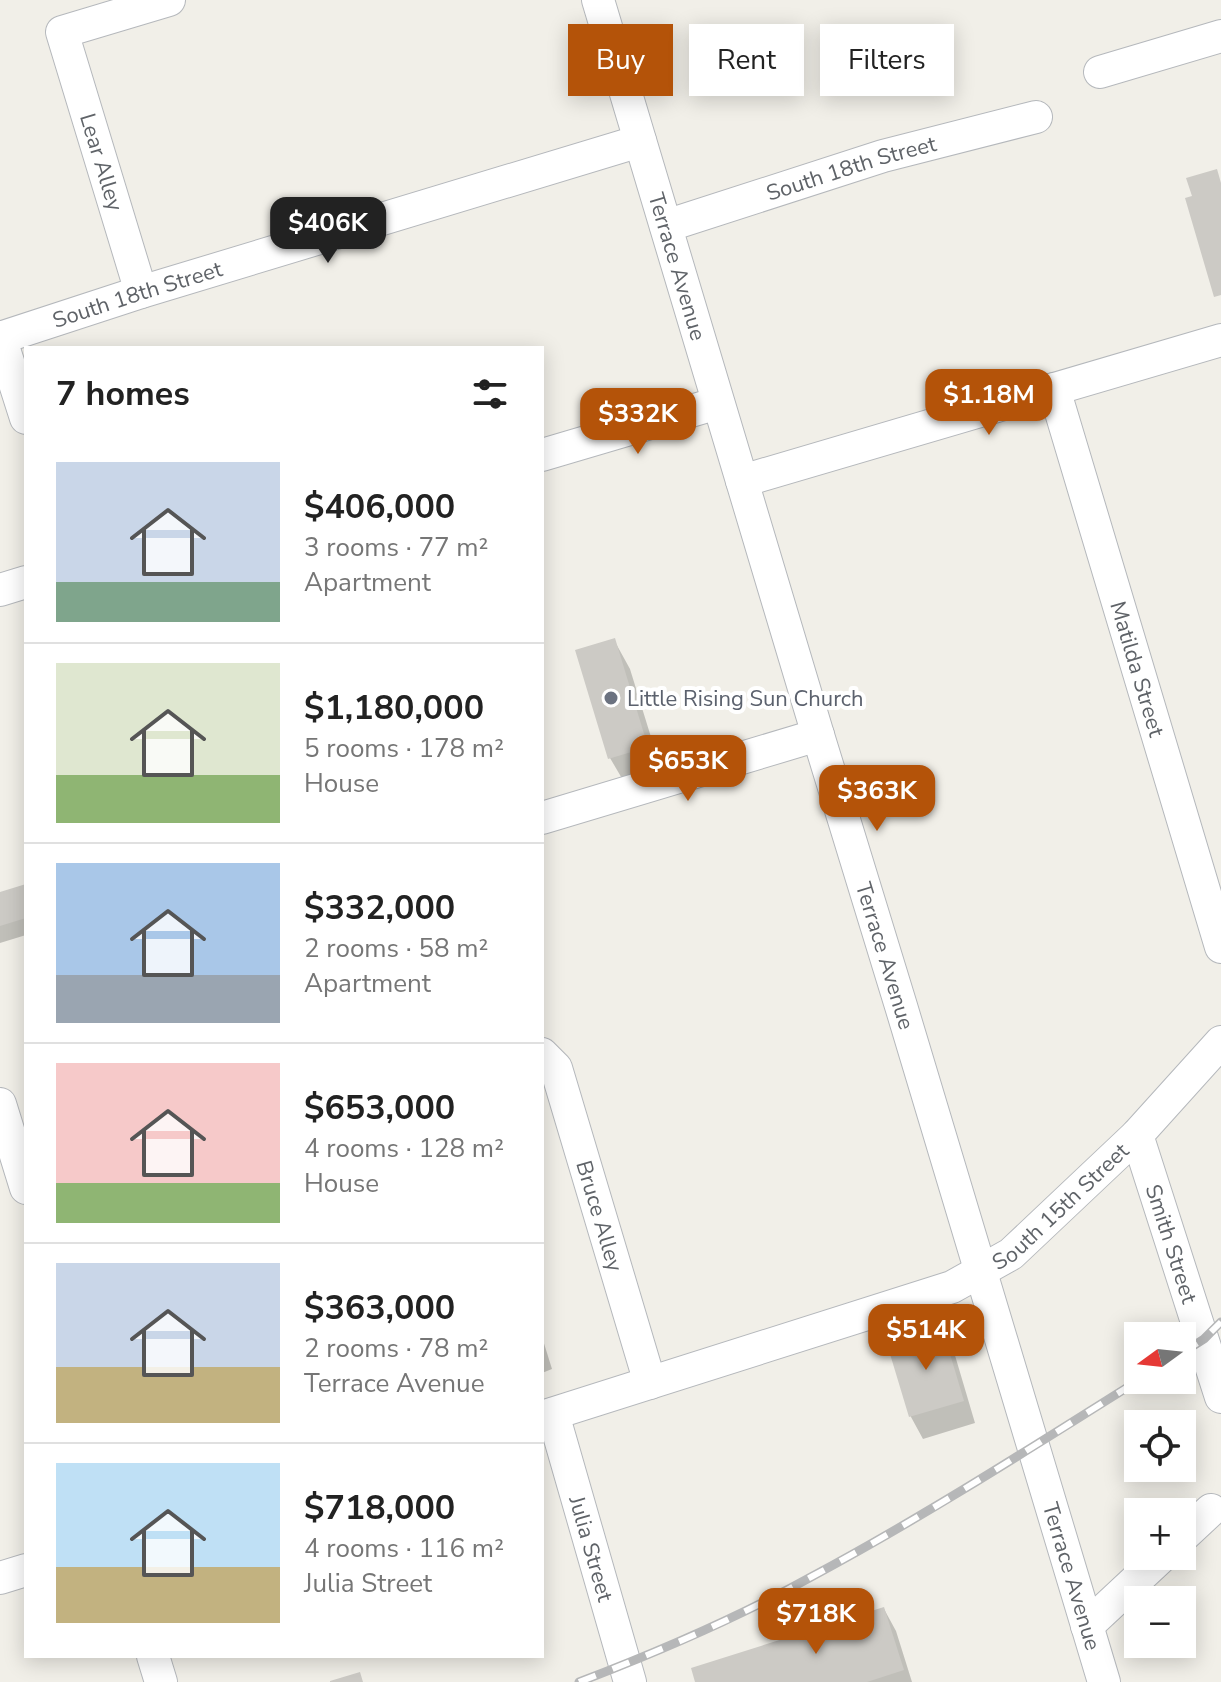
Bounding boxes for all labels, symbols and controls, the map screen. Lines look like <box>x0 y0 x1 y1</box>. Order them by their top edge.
chip: Buy <box>568 24 673 96</box>
chip: Rent <box>689 24 804 96</box>
chip: Filters <box>820 24 954 96</box>
street label: Lear Alley <box>72 110 130 215</box>
street label: South 18th Street <box>762 129 940 209</box>
street label: Terrace Avenue <box>640 189 713 344</box>
pin: $406K <box>272 197 384 265</box>
text: $406K <box>288 205 368 240</box>
street label: South 18th Street <box>49 254 226 336</box>
pin: $1.18M <box>924 369 1054 437</box>
text: 7 homes <box>56 371 190 417</box>
icon: filters <box>468 372 512 416</box>
text: $1.18M <box>943 377 1035 412</box>
pin: $332K <box>582 388 694 456</box>
text: $332K <box>598 396 678 431</box>
text: $406,000 <box>304 484 455 530</box>
icon: home <box>120 494 216 590</box>
text: 3 rooms · 77 m² <box>304 530 488 565</box>
text: Apartment <box>304 565 431 600</box>
street label: Matilda Street <box>1102 598 1171 741</box>
place label: Little Rising Sun Church <box>627 684 864 714</box>
text: $1,180,000 <box>304 685 484 731</box>
marker: Little Rising Sun Church <box>602 689 620 707</box>
icon: home <box>120 695 216 791</box>
text: 5 rooms · 178 m² <box>304 731 504 766</box>
pin: $653K <box>632 735 744 803</box>
text: $653K <box>648 743 728 778</box>
pin: $363K <box>821 765 933 833</box>
text: House <box>304 766 379 801</box>
text: $363K <box>837 773 917 808</box>
street label: Terrace Avenue <box>848 878 921 1033</box>
text: $332,000 <box>304 885 455 931</box>
icon: home <box>120 895 216 991</box>
text: 2 rooms · 58 m² <box>304 931 488 966</box>
text: Apartment <box>304 966 431 1001</box>
text: $653,000 <box>304 1085 455 1131</box>
icon: home <box>120 1095 216 1191</box>
text: 4 rooms · 128 m² <box>304 1131 504 1166</box>
street label: South 15th Street <box>987 1136 1136 1278</box>
street label: Bruce Alley <box>568 1157 630 1276</box>
text: House <box>304 1166 379 1201</box>
street label: Smith Street <box>1138 1181 1204 1307</box>
text: $363,000 <box>304 1285 455 1331</box>
icon: home <box>120 1295 216 1391</box>
pin: $514K <box>870 1304 982 1372</box>
text: $514K <box>886 1312 966 1347</box>
north arrow <box>1124 1322 1196 1394</box>
map controls <box>1124 1322 1196 1658</box>
text: 2 rooms · 78 m² <box>304 1331 488 1366</box>
text: Terrace Avenue <box>304 1366 485 1401</box>
button: locate <box>1124 1410 1196 1482</box>
text: $718,000 <box>304 1485 455 1531</box>
street label: Julia Street <box>561 1492 620 1605</box>
icon: home <box>120 1495 216 1591</box>
button: + <box>1124 1498 1196 1570</box>
street label: Terrace Avenue <box>1035 1499 1108 1654</box>
text: 4 rooms · 116 m² <box>304 1531 504 1566</box>
text: Julia Street <box>304 1566 432 1601</box>
button: − <box>1124 1586 1196 1658</box>
pin: $718K <box>760 1588 872 1656</box>
text: $718K <box>776 1596 856 1631</box>

